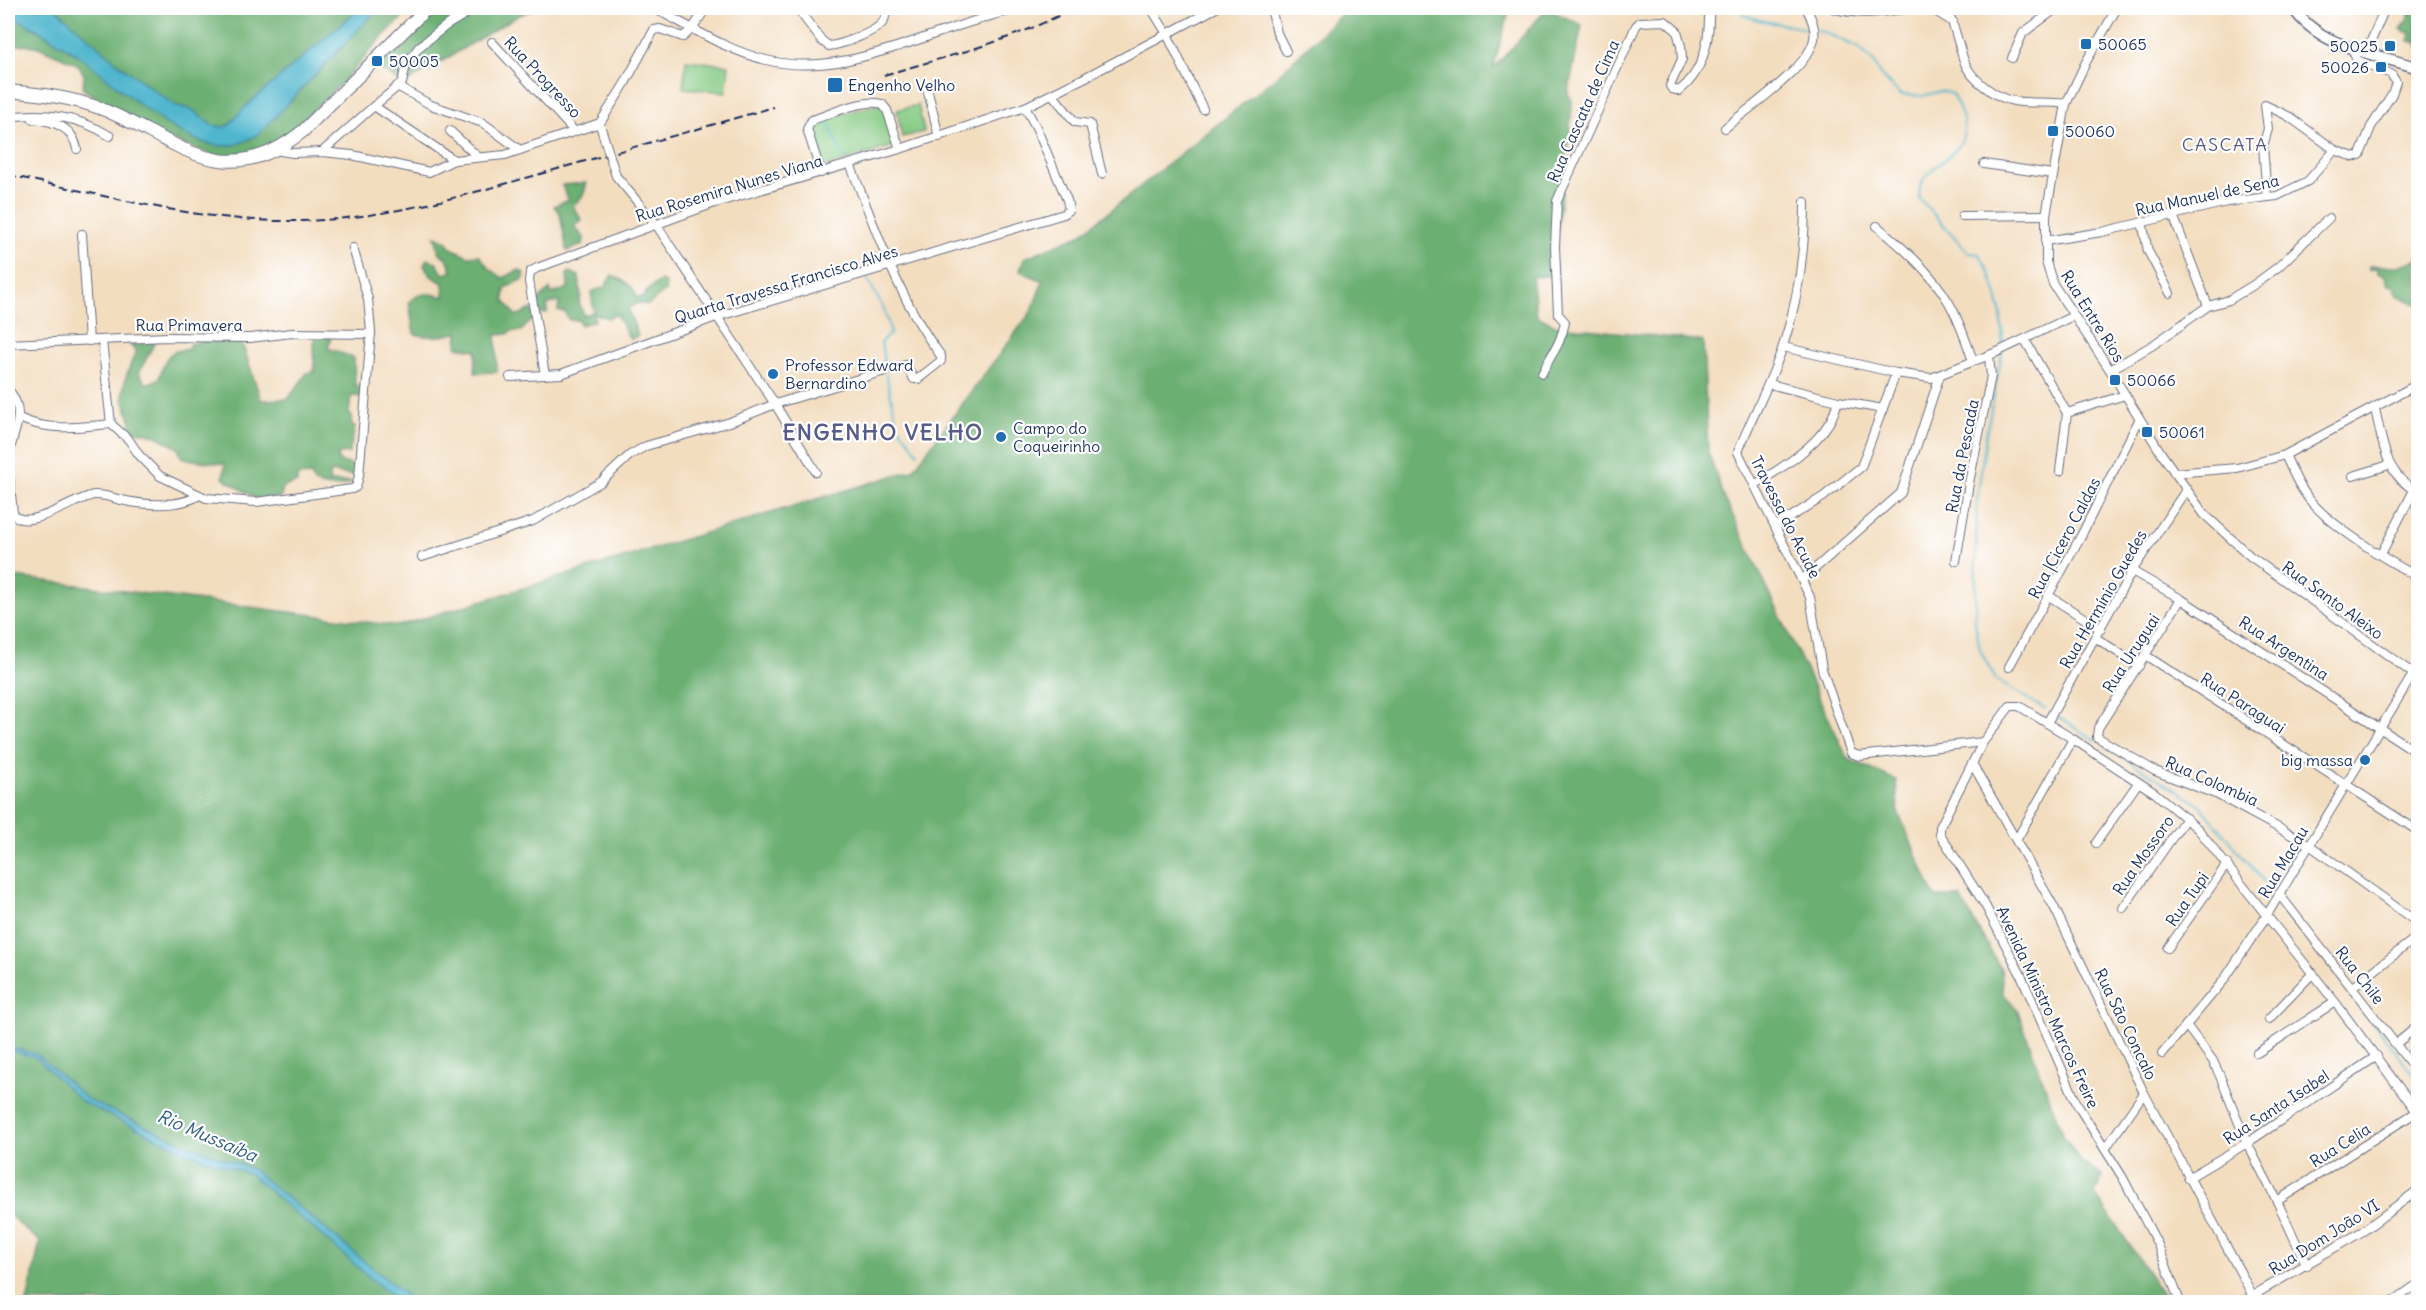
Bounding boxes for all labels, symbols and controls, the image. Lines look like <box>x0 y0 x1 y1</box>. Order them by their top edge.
street label: Rua Progresso <box>500 32 586 122</box>
place label: 50065 <box>2098 34 2147 54</box>
place label: 50025 <box>2330 36 2378 56</box>
street label: Rua Cascata de Cima <box>1543 37 1623 185</box>
marker: 50065 <box>2079 37 2093 51</box>
marker: 50025 <box>2383 39 2397 53</box>
place label: 50005 <box>389 51 439 71</box>
marker: 50005 <box>370 54 384 68</box>
place label: 50026 <box>2321 57 2369 77</box>
marker: 50026 <box>2374 60 2388 74</box>
place label: Engenho Velho <box>848 75 955 95</box>
marker: Engenho Velho <box>826 76 844 94</box>
place label: 50060 <box>2065 121 2115 141</box>
marker: 50060 <box>2046 124 2060 138</box>
district label: CASCATA <box>2182 133 2268 156</box>
street label: Rua Rosemira Nunes Viana <box>633 150 825 226</box>
street label: Rua Manuel de Sena <box>2133 170 2281 220</box>
street label: Quarta Travessa Francisco Alves <box>672 240 900 328</box>
street label: Rua Entre Rios <box>2057 266 2129 366</box>
street label: Rua Primavera <box>135 315 243 335</box>
place label: Professor Edward Bernardino <box>785 355 913 393</box>
marker: Professor Edward Bernardino <box>766 367 780 381</box>
place label: 50066 <box>2127 370 2176 390</box>
marker: 50066 <box>2108 373 2122 387</box>
street label: Rua da Pescada <box>1941 398 1983 514</box>
district label: ENGENHO VELHO <box>782 418 984 446</box>
place label: Campo do Coqueirinho <box>1013 418 1100 456</box>
place label: 50061 <box>2159 422 2205 442</box>
marker: 50061 <box>2140 425 2154 439</box>
marker: Campo do Coqueirinho <box>994 430 1008 444</box>
street label: Travessa do Acude <box>1747 453 1825 581</box>
street label: Rua |Cicero Caldas <box>2024 474 2104 602</box>
street label: Rua Hermínio Guedes <box>2055 526 2151 672</box>
street label: Rua Santo Aleixo <box>2278 557 2388 643</box>
street label: Rua Uruguai <box>2098 610 2164 696</box>
street label: Rua Argentina <box>2235 612 2333 684</box>
street label: Rua Paraguai <box>2197 668 2289 738</box>
place label: big massa <box>2281 750 2353 770</box>
street label: Rua Colombia <box>2162 752 2262 810</box>
marker: big massa <box>2358 753 2372 767</box>
street label: Rua Mossoro <box>2108 811 2178 899</box>
street label: Rua Macau <box>2254 822 2312 902</box>
street label: Rua Tupi <box>2161 868 2213 930</box>
street label: Avenida Ministro Marcos Freire <box>1992 903 2104 1111</box>
street label: Rua Chile <box>2331 942 2389 1008</box>
street label: Rua São Concalo <box>2090 965 2162 1083</box>
street label: Rua Santa Isabel <box>2219 1065 2333 1149</box>
water label: Rio Mussaíba <box>154 1104 262 1167</box>
street label: Rua Celia <box>2306 1119 2374 1171</box>
street label: Rua Dom João VI <box>2265 1195 2383 1279</box>

